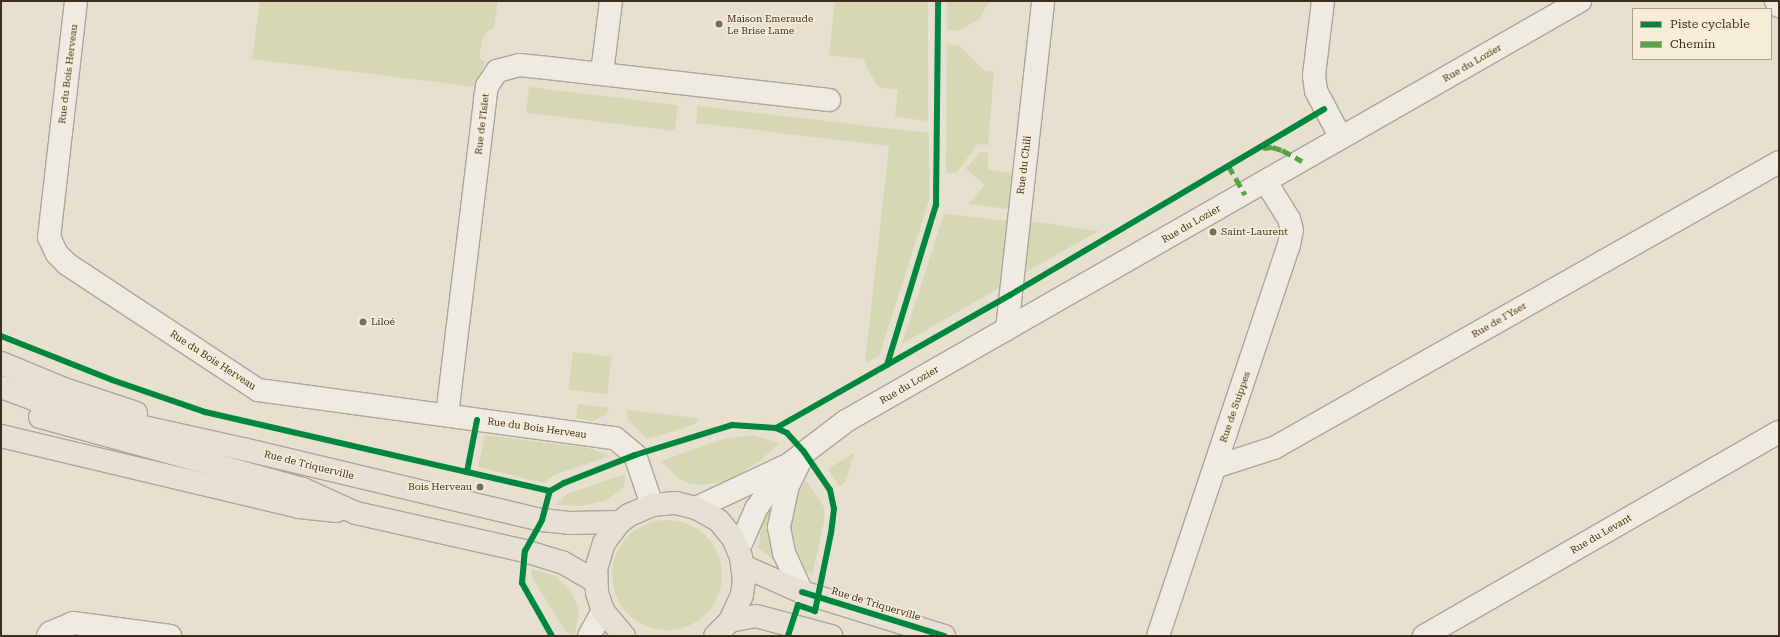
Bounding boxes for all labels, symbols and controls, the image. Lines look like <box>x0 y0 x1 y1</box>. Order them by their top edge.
legend <box>1632 8 1772 60</box>
place label: Maison Emeraude Le Brise Lame <box>727 12 813 36</box>
text: Piste cyclable <box>1670 17 1750 31</box>
marker: Maison Emeraude Le Brise Lame <box>714 19 724 29</box>
street label: Rue du Bois Herveau <box>56 24 80 124</box>
text: Chemin <box>1670 37 1715 51</box>
street label: Rue du Lozier <box>1440 41 1504 85</box>
street label: Rue de l’Islet <box>472 93 492 155</box>
street label: Rue du Chili <box>1014 135 1034 195</box>
street label: Rue du Lozier <box>1159 202 1223 246</box>
place label: Saint-Laurent <box>1221 226 1288 238</box>
marker: Saint-Laurent <box>1208 227 1218 237</box>
street label: Rue de l'Yser <box>1469 299 1529 341</box>
place label: Liloé <box>371 316 395 328</box>
marker: Liloé <box>358 317 368 327</box>
street label: Rue du Bois Herveau <box>168 328 258 392</box>
street label: Rue du Lozier <box>877 363 941 407</box>
street label: Rue de Suippes <box>1217 370 1253 444</box>
street label: Rue du Bois Herveau <box>487 415 587 441</box>
street label: Rue de Triquerville <box>263 448 355 482</box>
place label: Bois Herveau <box>408 481 472 493</box>
marker: Bois Herveau <box>475 482 485 492</box>
street label: Rue du Levant <box>1568 512 1634 556</box>
street label: Rue de Triquerville <box>830 585 922 623</box>

